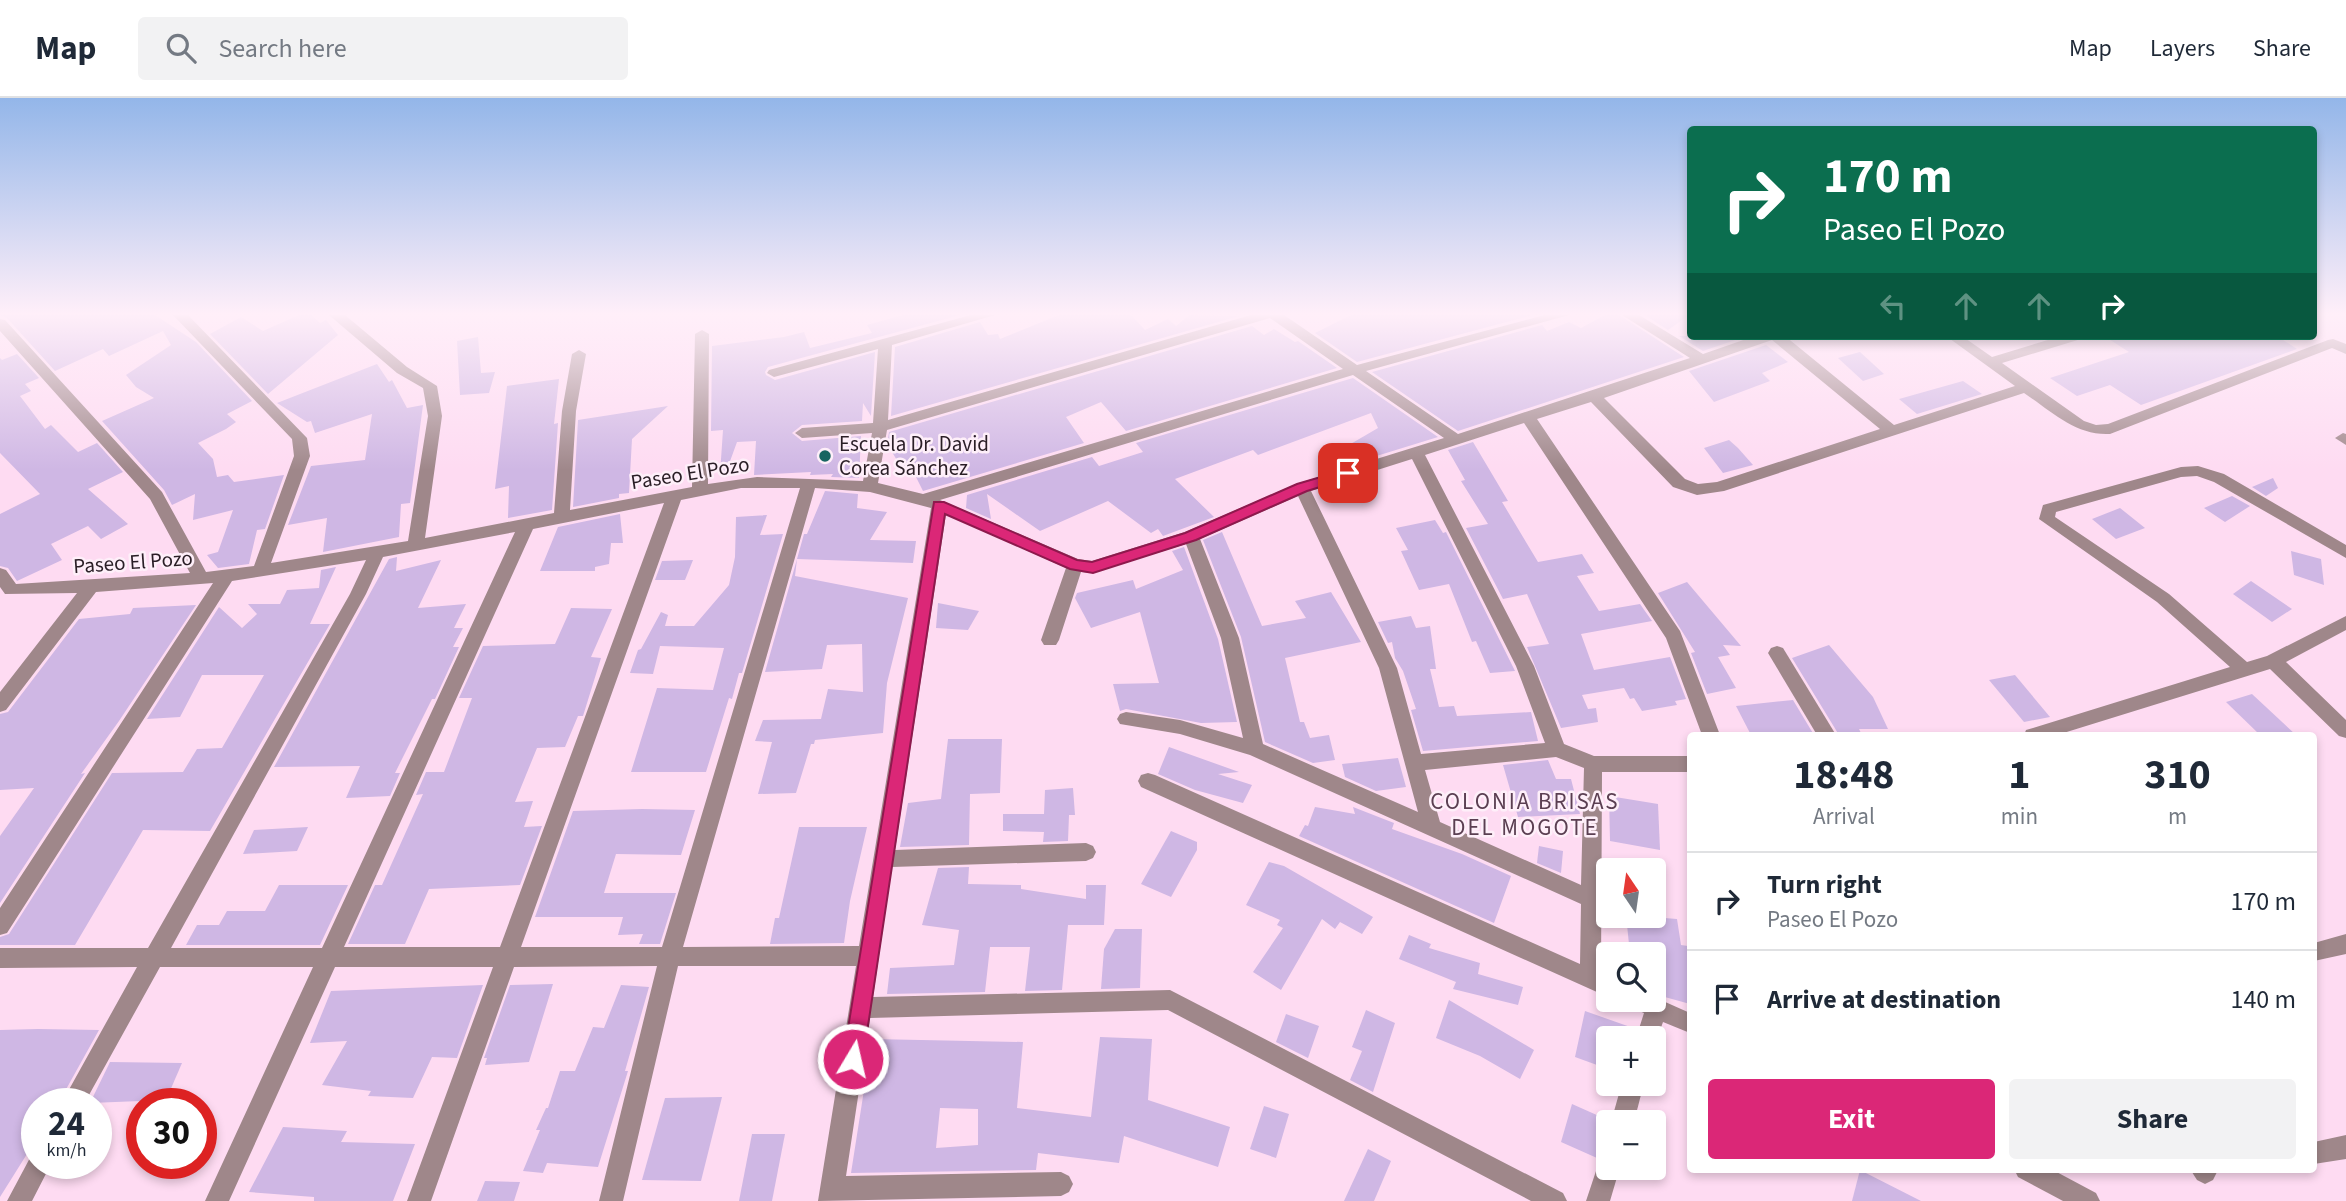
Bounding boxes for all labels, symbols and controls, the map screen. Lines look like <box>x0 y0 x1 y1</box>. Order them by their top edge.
search box <box>138 17 628 80</box>
text: Map <box>35 25 96 72</box>
icon: search <box>162 29 200 67</box>
text: Search here <box>218 30 347 67</box>
text: Map <box>2069 31 2112 66</box>
text: Layers <box>2150 31 2215 66</box>
text: Share <box>2253 31 2311 66</box>
text: 170 m <box>1823 142 1952 212</box>
icon: right <box>1708 154 1799 245</box>
text: Paseo El Pozo <box>1823 207 2005 253</box>
icon: left <box>1874 287 1912 325</box>
icon: ahead <box>1947 287 1985 325</box>
icon: ahead <box>2020 287 2058 325</box>
icon: right <box>2093 287 2131 325</box>
place label: Escuela Dr. David Corea Sánchez <box>839 429 989 483</box>
pin <box>1318 443 1378 503</box>
marker: Escuela Dr. David Corea Sánchez <box>817 448 833 464</box>
street label: Paseo El Pozo <box>629 449 751 497</box>
icon: arrive <box>1329 454 1367 492</box>
street label: Paseo El Pozo <box>72 543 194 581</box>
text: 18:48 <box>1793 745 1895 805</box>
text: 1 <box>2008 745 2030 805</box>
text: 310 <box>2144 745 2211 805</box>
district label: COLONIA BRISAS DEL MOGOTE <box>1430 785 1620 844</box>
text: Arrival <box>1813 800 1875 833</box>
text: min <box>2001 800 2038 833</box>
text: m <box>2168 800 2187 833</box>
north arrow <box>1596 858 1666 928</box>
map controls <box>1596 858 1666 1180</box>
text: Turn right <box>1767 866 1882 903</box>
icon: right <box>1708 882 1746 920</box>
text: 170 m <box>2230 883 2296 920</box>
text: Paseo El Pozo <box>1767 903 1898 936</box>
button: search <box>1596 942 1666 1012</box>
icon: arrive <box>1708 980 1746 1018</box>
text: Arrive at destination <box>1767 981 2001 1018</box>
text: 140 m <box>2230 981 2296 1018</box>
position arrow <box>816 1022 890 1096</box>
button: + <box>1596 1026 1666 1096</box>
button: Exit <box>1708 1079 1995 1159</box>
button: Share <box>2009 1079 2296 1159</box>
speed limit sign: 30 <box>126 1088 217 1179</box>
text: 24 <box>48 1099 85 1149</box>
button: − <box>1596 1110 1666 1180</box>
text: km/h <box>47 1138 86 1163</box>

